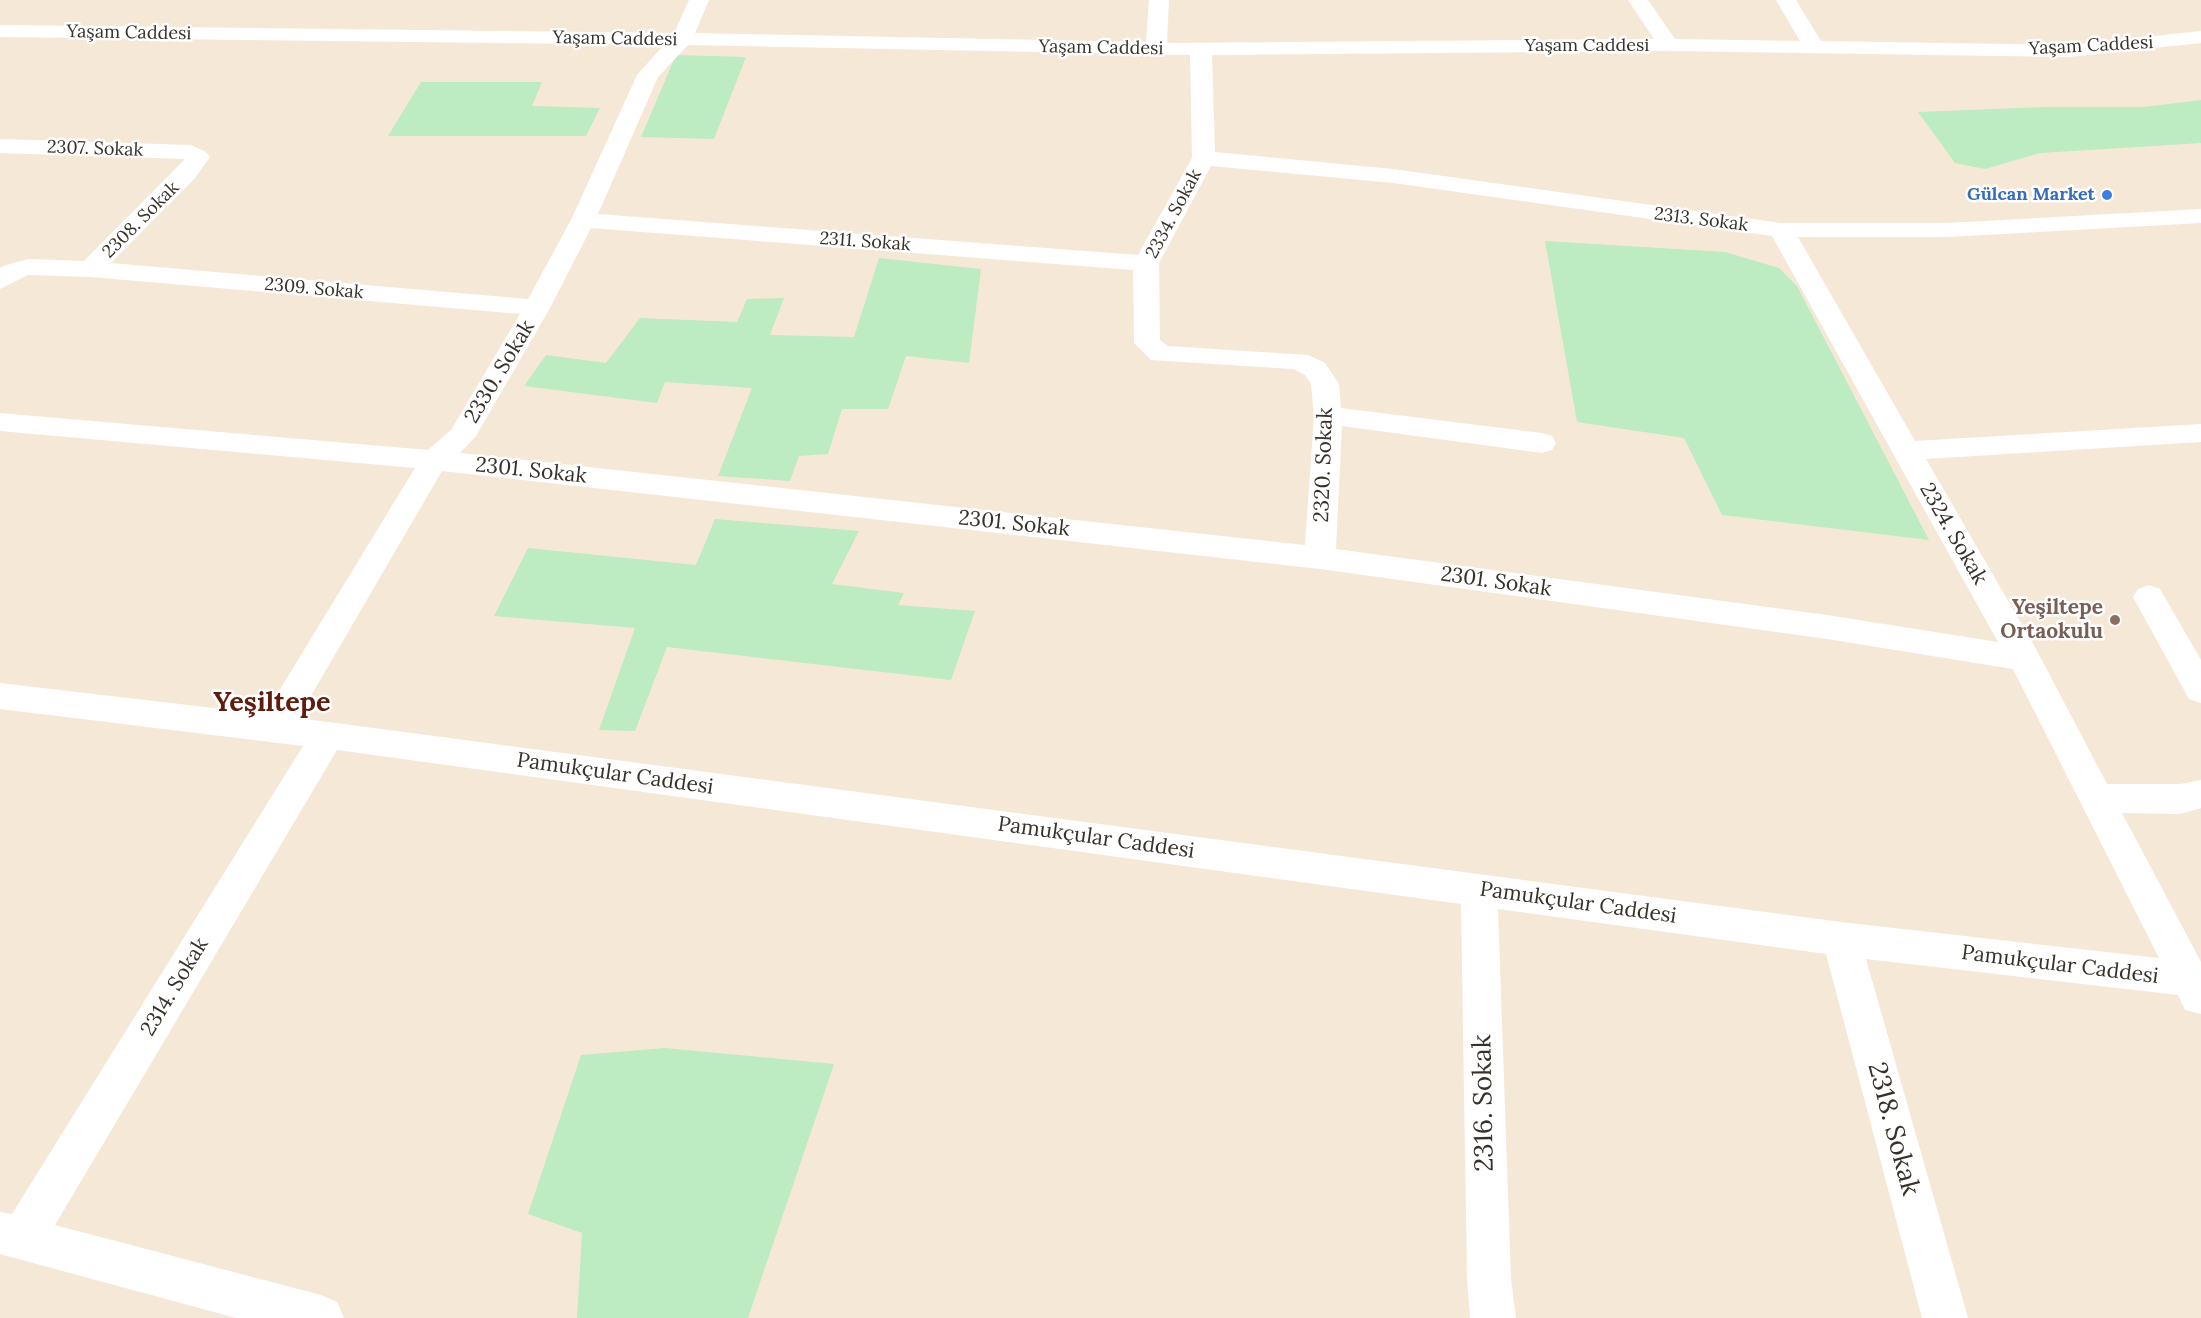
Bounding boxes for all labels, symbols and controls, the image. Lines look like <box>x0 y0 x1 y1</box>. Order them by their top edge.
street label: Yaşam Caddesi <box>66 21 192 45</box>
street label: Yaşam Caddesi <box>552 27 678 51</box>
street label: Yaşam Caddesi <box>2028 32 2154 60</box>
street label: Yaşam Caddesi <box>1525 35 1649 57</box>
street label: Yaşam Caddesi <box>1038 36 1164 60</box>
street label: 2307. Sokak <box>47 137 143 161</box>
street label: 2334. Sokak <box>1142 166 1206 262</box>
street label: 2308. Sokak <box>98 177 184 263</box>
place label: Gülcan Market <box>1967 184 2095 206</box>
marker: Gülcan Market <box>2100 188 2114 202</box>
street label: 2313. Sokak <box>1653 204 1749 236</box>
street label: 2311. Sokak <box>819 228 911 256</box>
street label: 2309. Sokak <box>264 274 364 304</box>
street label: 2330. Sokak <box>459 316 541 428</box>
street label: 2320. Sokak <box>1309 407 1339 523</box>
street label: 2301. Sokak <box>474 453 588 489</box>
street label: 2324. Sokak <box>1914 479 1992 589</box>
street label: 2301. Sokak <box>957 506 1071 542</box>
street label: 2301. Sokak <box>1439 562 1553 602</box>
place label: Yeşiltepe Ortaokulu <box>2000 595 2103 645</box>
marker: Yeşiltepe Ortaokulu <box>2108 613 2122 627</box>
district label: Yeşiltepe <box>214 687 330 719</box>
street label: Pamukçular Caddesi <box>515 748 715 800</box>
street label: Pamukçular Caddesi <box>996 812 1196 864</box>
street label: Pamukçular Caddesi <box>1478 877 1678 929</box>
street label: 2314. Sokak <box>136 933 214 1041</box>
street label: Pamukçular Caddesi <box>1960 940 2160 990</box>
street label: 2316. Sokak <box>1467 1034 1501 1172</box>
street label: 2318. Sokak <box>1860 1059 1926 1199</box>

